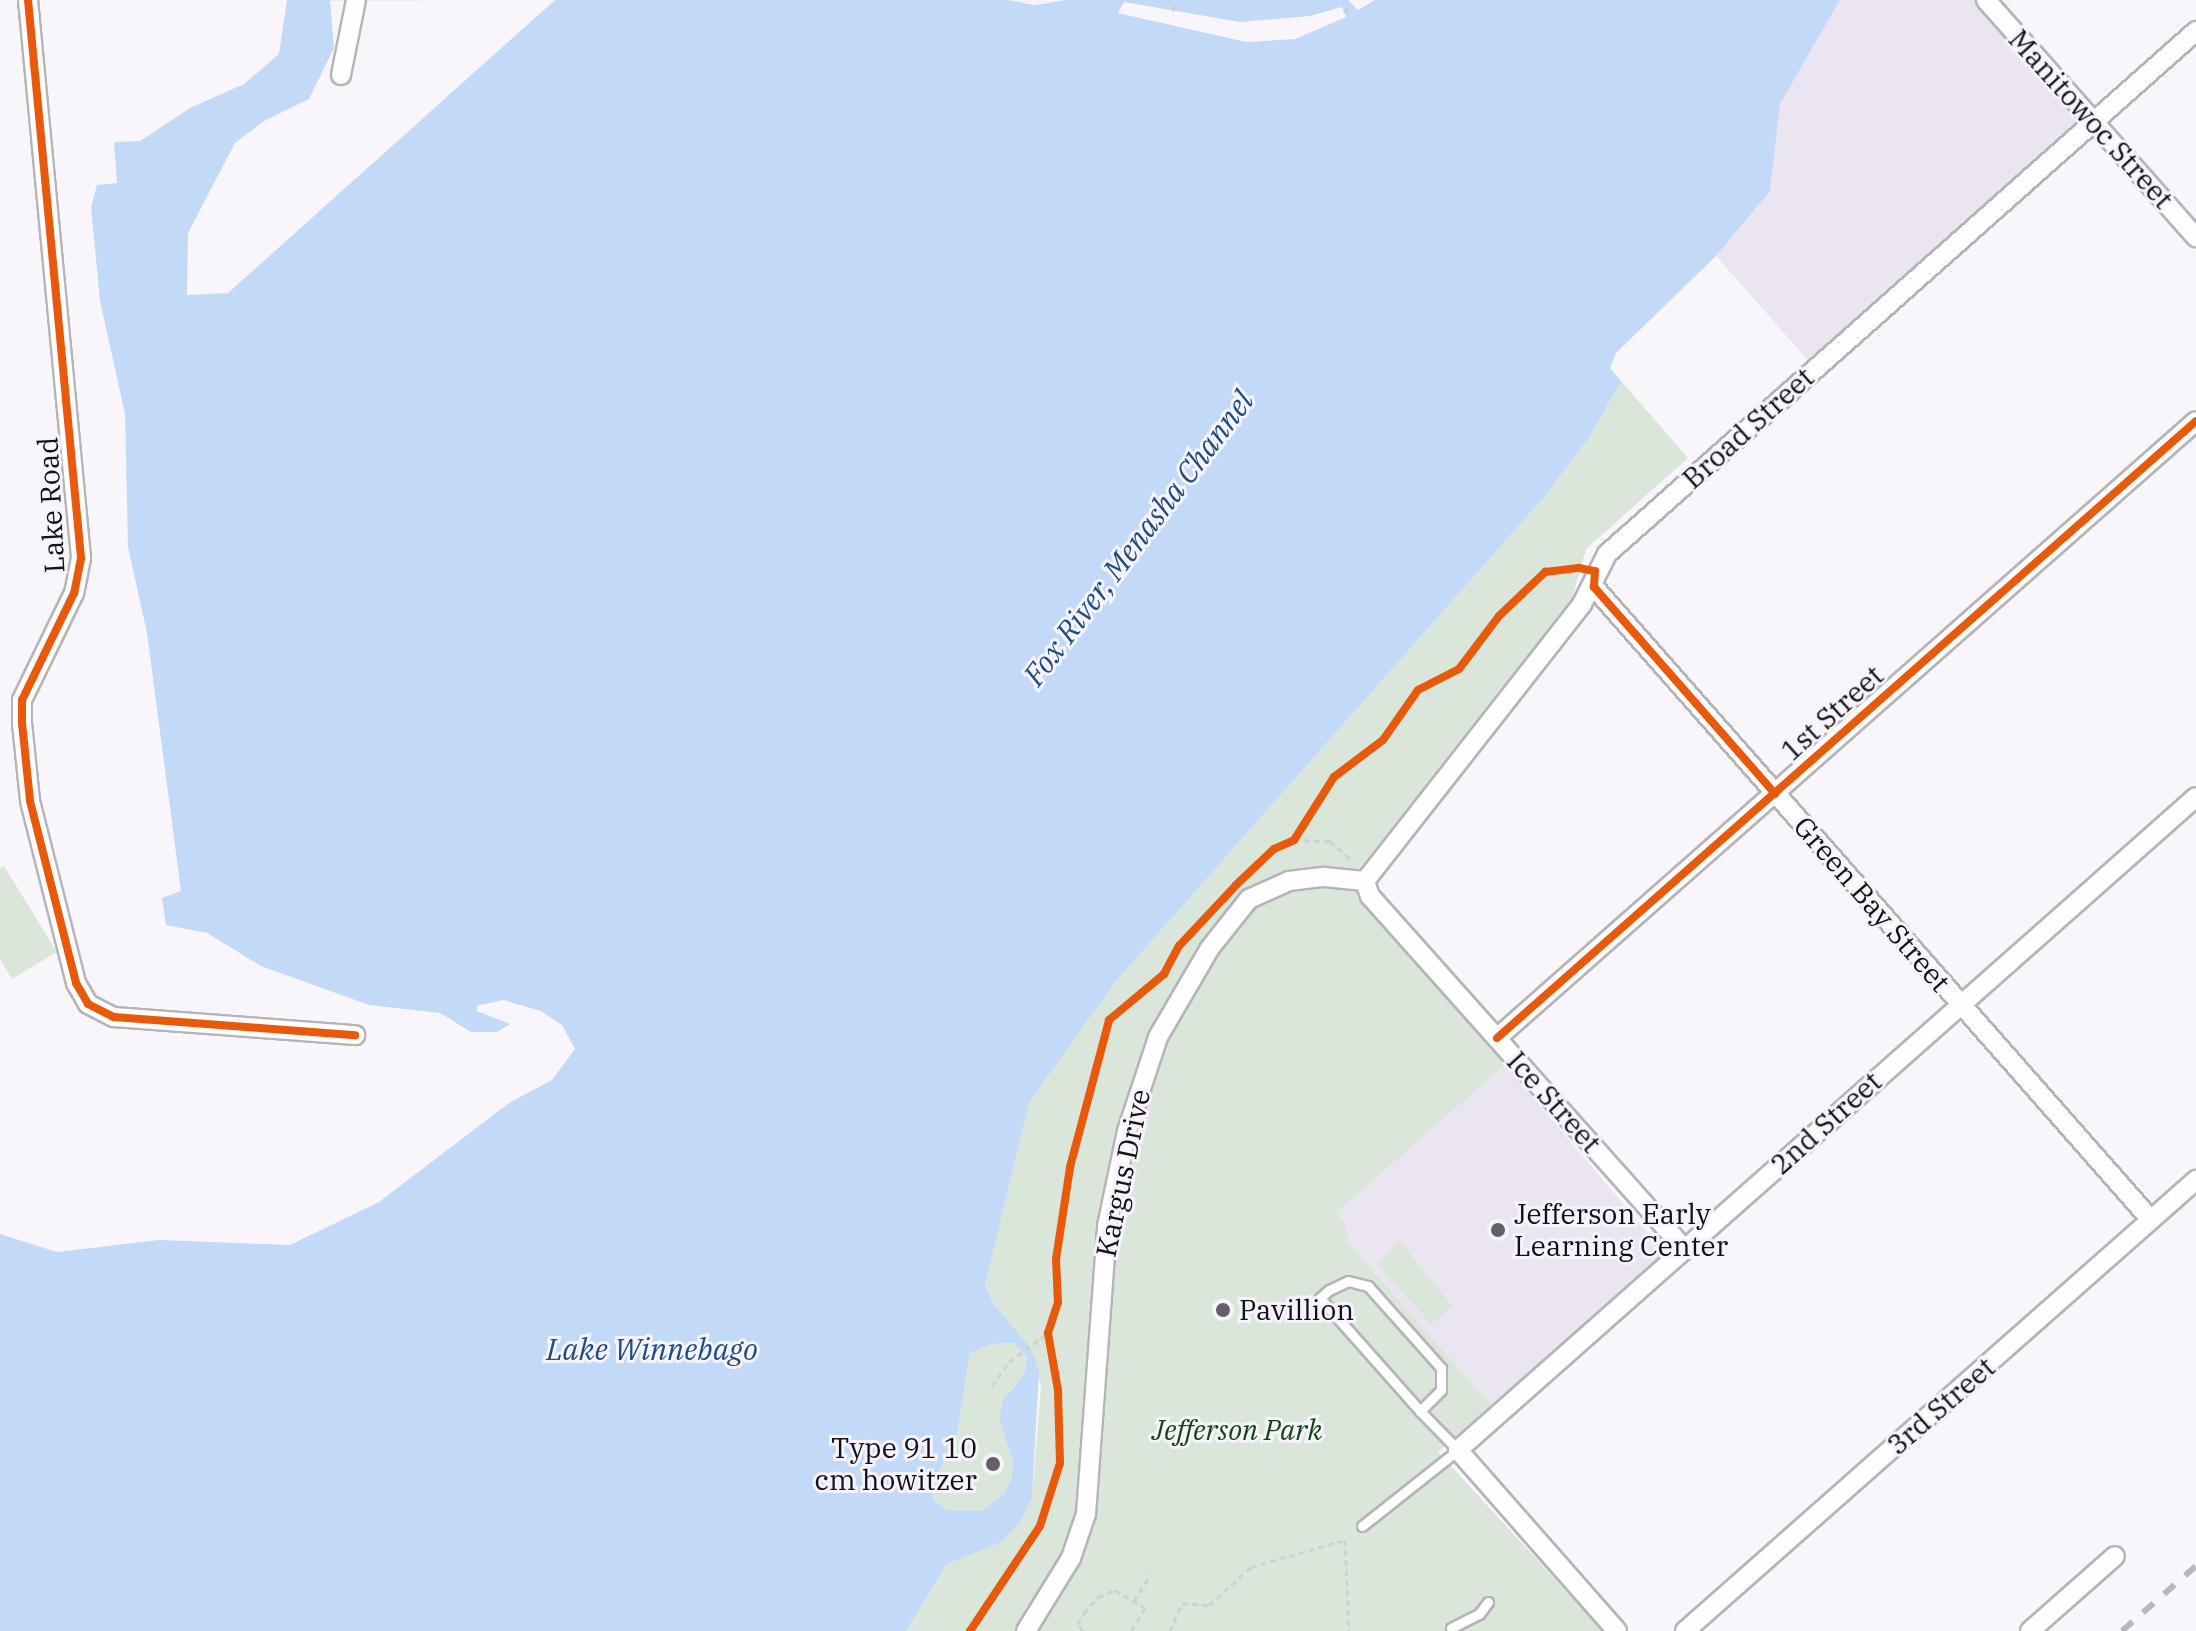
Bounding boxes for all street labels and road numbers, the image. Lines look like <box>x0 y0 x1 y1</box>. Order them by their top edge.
street label: Manitowoc Street <box>2002 23 2180 215</box>
street label: Broad Street <box>1676 360 1820 496</box>
street label: Lake Road <box>31 436 71 574</box>
street label: 1st Street <box>1774 659 1890 767</box>
street label: Green Bay Street <box>1787 810 1957 998</box>
street label: Ice Street <box>1500 1045 1608 1159</box>
street label: 2nd Street <box>1764 1065 1888 1181</box>
street label: Kargus Drive <box>1089 1086 1157 1260</box>
street label: 3rd Street <box>1880 1350 2002 1462</box>

